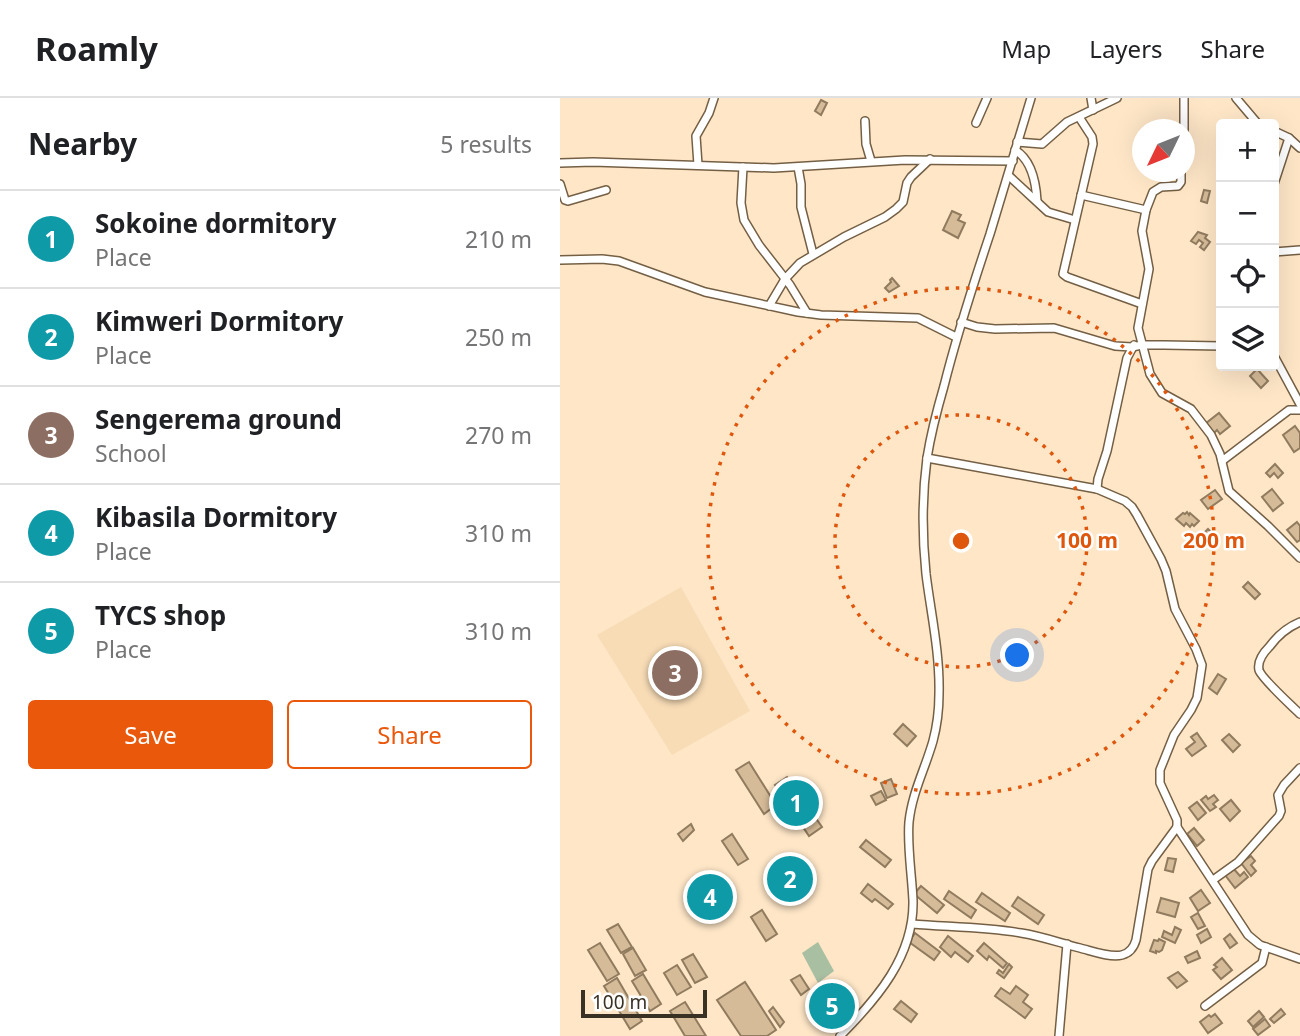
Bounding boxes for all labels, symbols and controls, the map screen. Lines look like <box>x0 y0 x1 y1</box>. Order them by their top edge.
text: Roamly <box>35 26 158 71</box>
text: Map <box>1001 32 1051 65</box>
text: Layers <box>1089 32 1163 65</box>
text: Share <box>1201 32 1265 65</box>
north arrow <box>1132 119 1195 182</box>
map controls <box>1216 119 1279 371</box>
button: + <box>1216 119 1279 182</box>
text: Nearby <box>28 123 137 164</box>
text: 5 results <box>440 128 532 160</box>
button: − <box>1216 182 1279 245</box>
text: Sokoine dormitory <box>95 205 336 241</box>
text: 1 <box>44 223 58 255</box>
text: 210 m <box>465 223 532 255</box>
text: Place <box>95 241 152 273</box>
button: locate <box>1216 245 1279 308</box>
text: Kimweri Dormitory <box>95 303 343 339</box>
button: layers <box>1216 308 1279 371</box>
text: 2 <box>44 321 58 353</box>
text: 250 m <box>465 321 532 353</box>
text: Place <box>95 339 152 371</box>
text: Sengerema ground <box>95 401 342 437</box>
text: 3 <box>44 419 58 451</box>
text: 270 m <box>465 419 532 451</box>
text: School <box>95 437 167 469</box>
text: Kibasila Dormitory <box>95 499 337 535</box>
text: 4 <box>44 517 58 549</box>
text: 310 m <box>465 517 532 549</box>
text: 100 m <box>1056 526 1118 554</box>
text: 200 m <box>1183 526 1245 554</box>
centre of rings <box>949 529 973 553</box>
text: Place <box>95 535 152 567</box>
text: TYCS shop <box>95 597 226 633</box>
text: 5 <box>44 615 58 647</box>
text: 310 m <box>465 615 532 647</box>
text: Place <box>95 633 152 665</box>
your location <box>1000 638 1034 672</box>
pin: 3 <box>652 647 698 699</box>
button: Save <box>28 700 273 769</box>
button: Share <box>287 700 532 769</box>
pin: 1 <box>773 777 819 829</box>
pin: 2 <box>767 853 813 905</box>
pin: 4 <box>687 871 733 923</box>
pin: 5 <box>809 980 855 1032</box>
scale bar <box>581 987 707 1019</box>
text: 100 m <box>592 989 647 1015</box>

